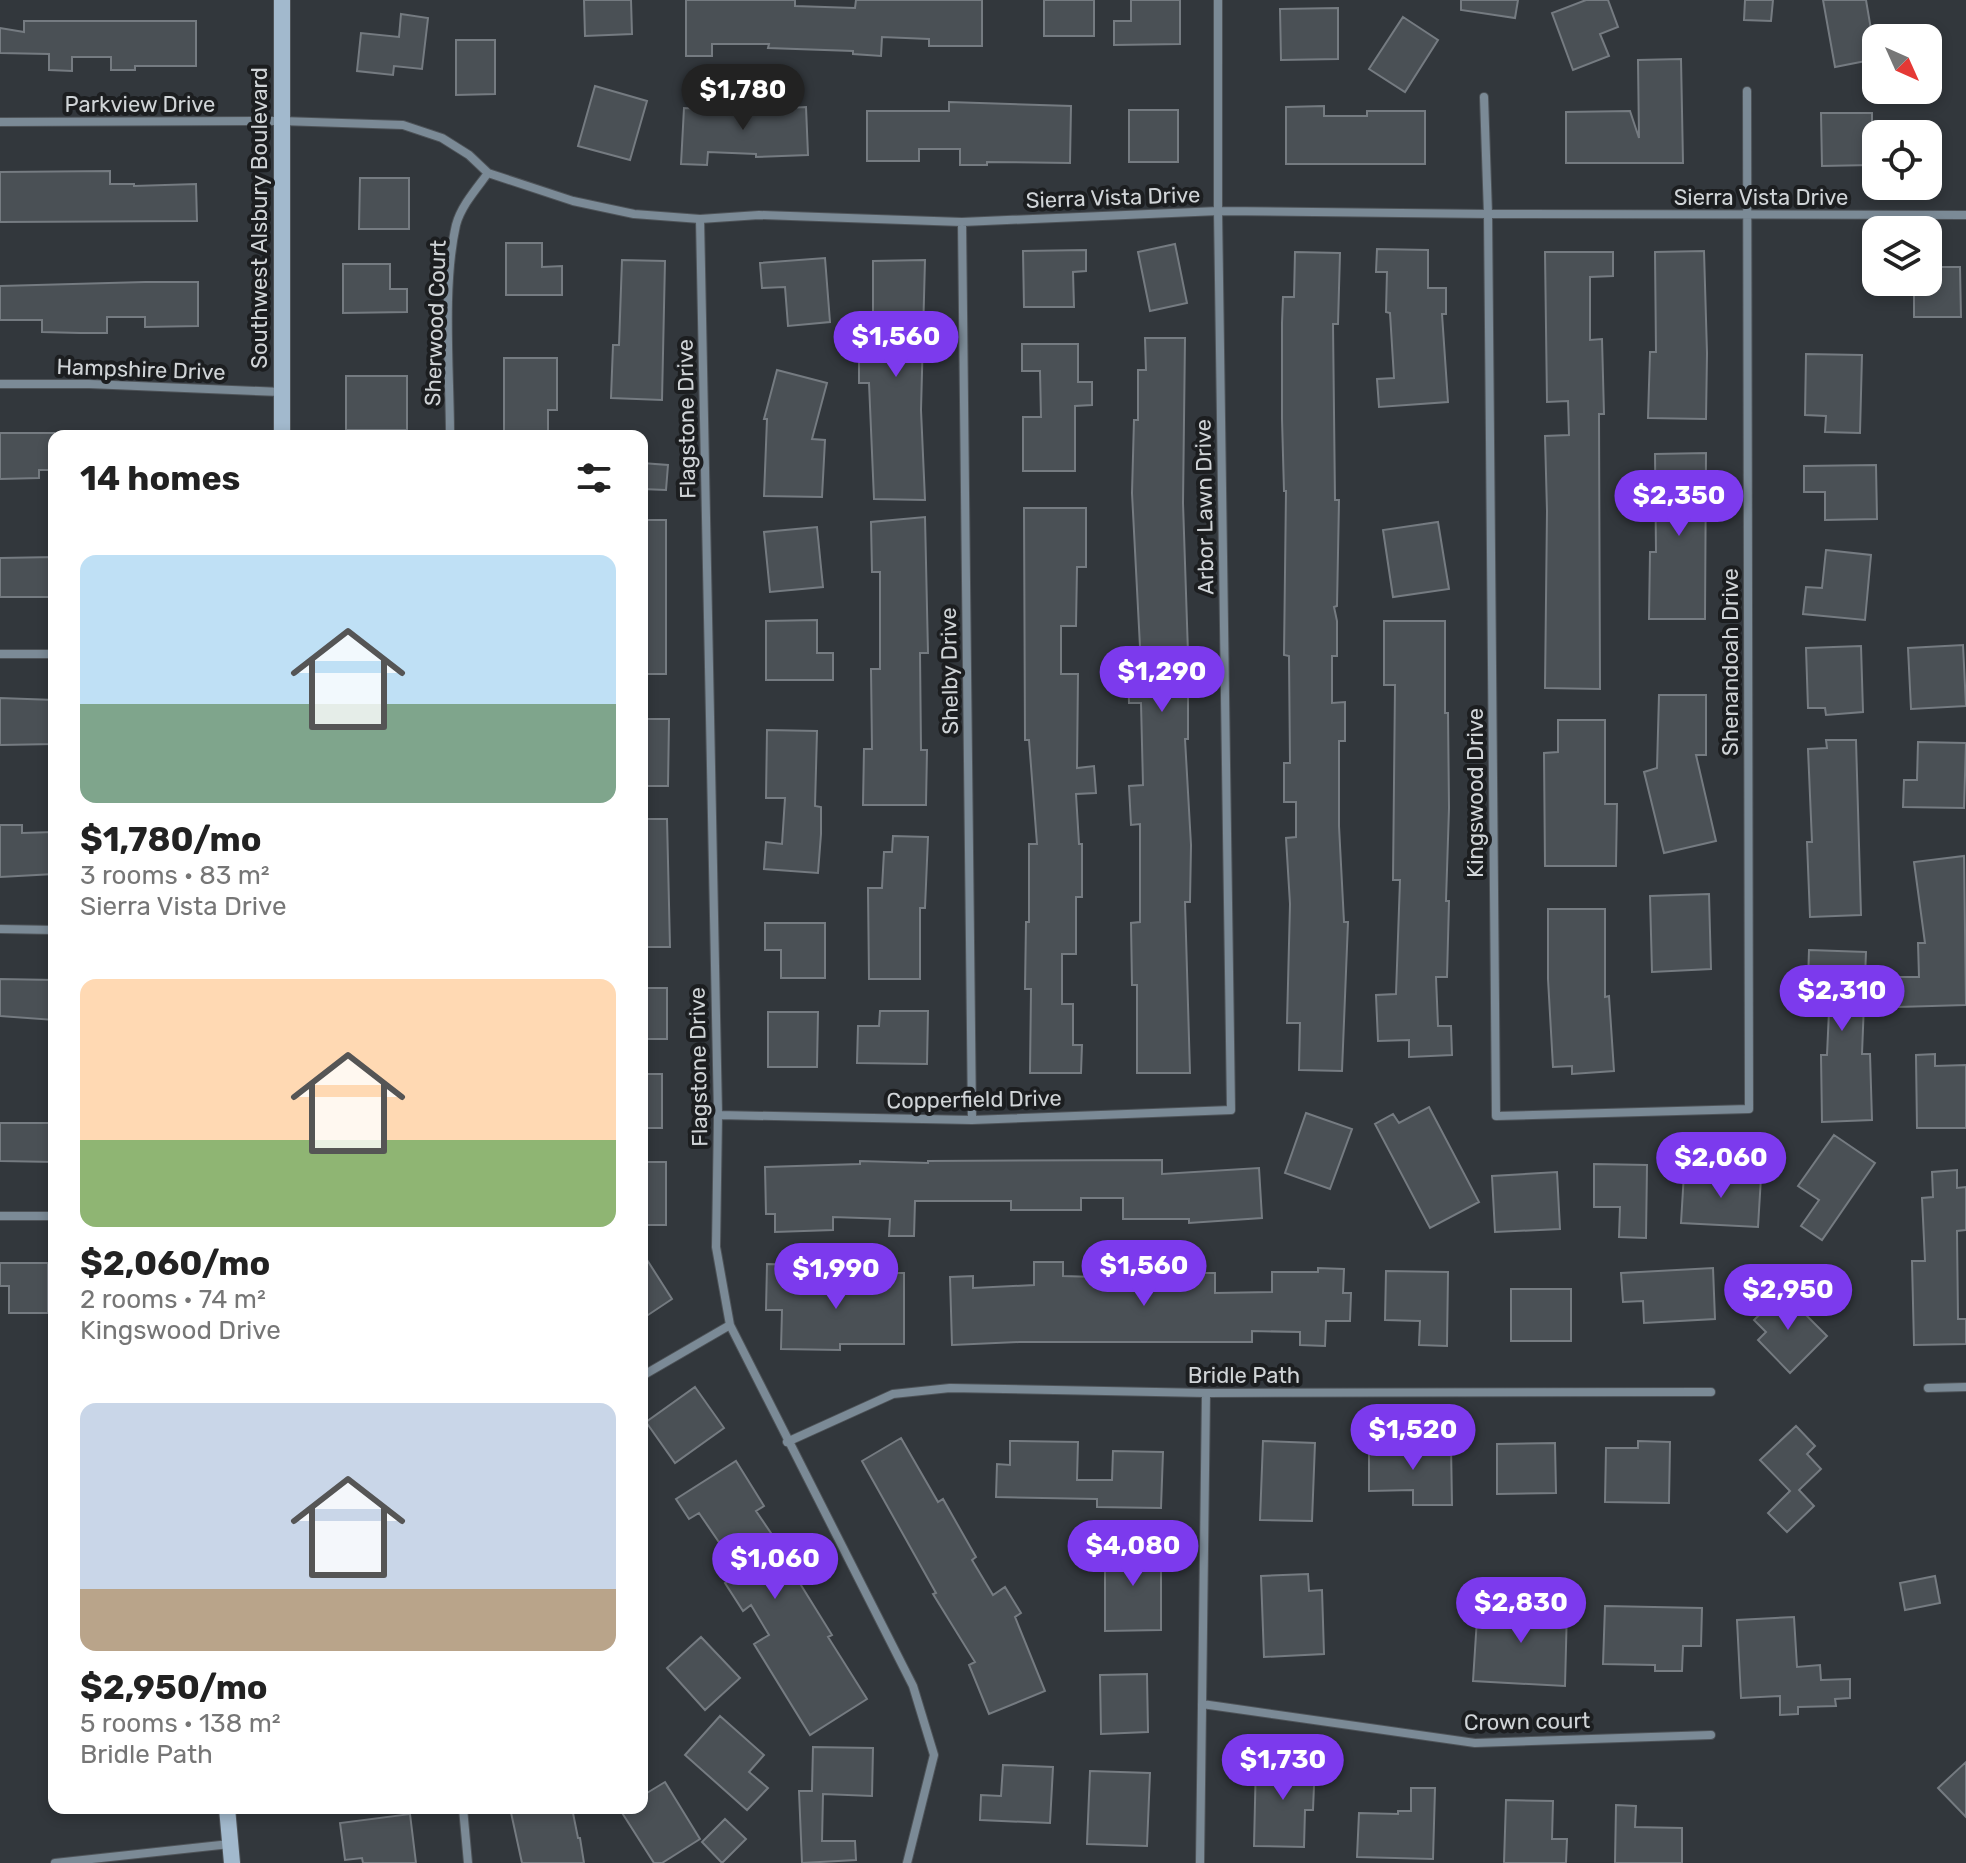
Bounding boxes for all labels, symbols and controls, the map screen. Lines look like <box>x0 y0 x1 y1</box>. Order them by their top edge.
north arrow <box>1862 24 1942 104</box>
map controls <box>1862 24 1942 296</box>
pin: $1,780 <box>678 64 808 132</box>
street label: Southwest Alsbury Boulevard <box>246 67 273 369</box>
text: $1,780 <box>700 74 786 105</box>
street label: Parkview Drive <box>65 91 215 118</box>
button: locate <box>1862 120 1942 200</box>
street label: Sierra Vista Drive <box>1025 181 1201 214</box>
street label: Sierra Vista Drive <box>1674 184 1848 211</box>
button: layers <box>1862 216 1942 296</box>
street label: Sherwood Court <box>419 239 452 407</box>
pin: $1,560 <box>831 311 961 379</box>
text: $1,560 <box>852 321 940 352</box>
street label: Flagstone Drive <box>672 339 701 499</box>
street label: Hampshire Drive <box>56 353 226 386</box>
street label: Arbor Lawn Drive <box>1189 419 1220 595</box>
icon: filters <box>572 456 616 500</box>
text: 14 homes <box>80 458 240 499</box>
pin: $2,350 <box>1614 470 1744 538</box>
text: $2,350 <box>1632 480 1726 511</box>
street label: Shenandoah Drive <box>1717 568 1744 756</box>
icon: home <box>276 607 420 751</box>
street label: Shelby Drive <box>935 607 964 735</box>
pin: $1,290 <box>1097 646 1227 714</box>
text: $1,290 <box>1118 656 1206 687</box>
street label: Kingswood Drive <box>1462 708 1489 878</box>
text: $1,780/mo <box>80 819 261 860</box>
text: 3 rooms · 83 m² <box>80 860 270 891</box>
text: Sierra Vista Drive <box>80 891 287 922</box>
pin: $2,310 <box>1777 965 1907 1033</box>
text: $2,310 <box>1798 975 1886 1006</box>
street label: Flagstone Drive <box>684 987 713 1147</box>
icon: home <box>276 1031 420 1175</box>
street label: Copperfield Drive <box>886 1084 1062 1115</box>
pin: $2,060 <box>1656 1132 1786 1200</box>
text: $2,060 <box>1674 1142 1768 1173</box>
pin: $1,560 <box>1079 1240 1209 1308</box>
text: $2,060/mo <box>80 1243 270 1284</box>
pin: $1,990 <box>771 1243 901 1311</box>
text: $1,560 <box>1100 1250 1188 1281</box>
text: $1,990 <box>792 1253 880 1284</box>
pin: $2,950 <box>1723 1264 1853 1332</box>
text: $2,950 <box>1742 1274 1834 1305</box>
text: 2 rooms · 74 m² <box>80 1284 266 1315</box>
text: Kingswood Drive <box>80 1315 281 1346</box>
street label: Bridle Path <box>1188 1362 1300 1389</box>
pin: $1,520 <box>1348 1404 1478 1472</box>
text: $1,520 <box>1369 1414 1457 1445</box>
icon: home <box>276 1455 420 1599</box>
pin: $4,080 <box>1068 1520 1198 1588</box>
text: $4,080 <box>1086 1530 1180 1561</box>
pin: $1,060 <box>710 1533 840 1601</box>
text: $1,060 <box>730 1543 820 1574</box>
pin: $2,830 <box>1456 1577 1586 1645</box>
text: $2,830 <box>1474 1587 1568 1618</box>
text: $2,950/mo <box>80 1667 268 1708</box>
street label: Crown court <box>1464 1707 1591 1736</box>
text: 5 rooms · 138 m² <box>80 1708 281 1739</box>
pin: $1,730 <box>1218 1734 1348 1802</box>
text: Bridle Path <box>80 1739 213 1770</box>
text: $1,730 <box>1240 1744 1326 1775</box>

